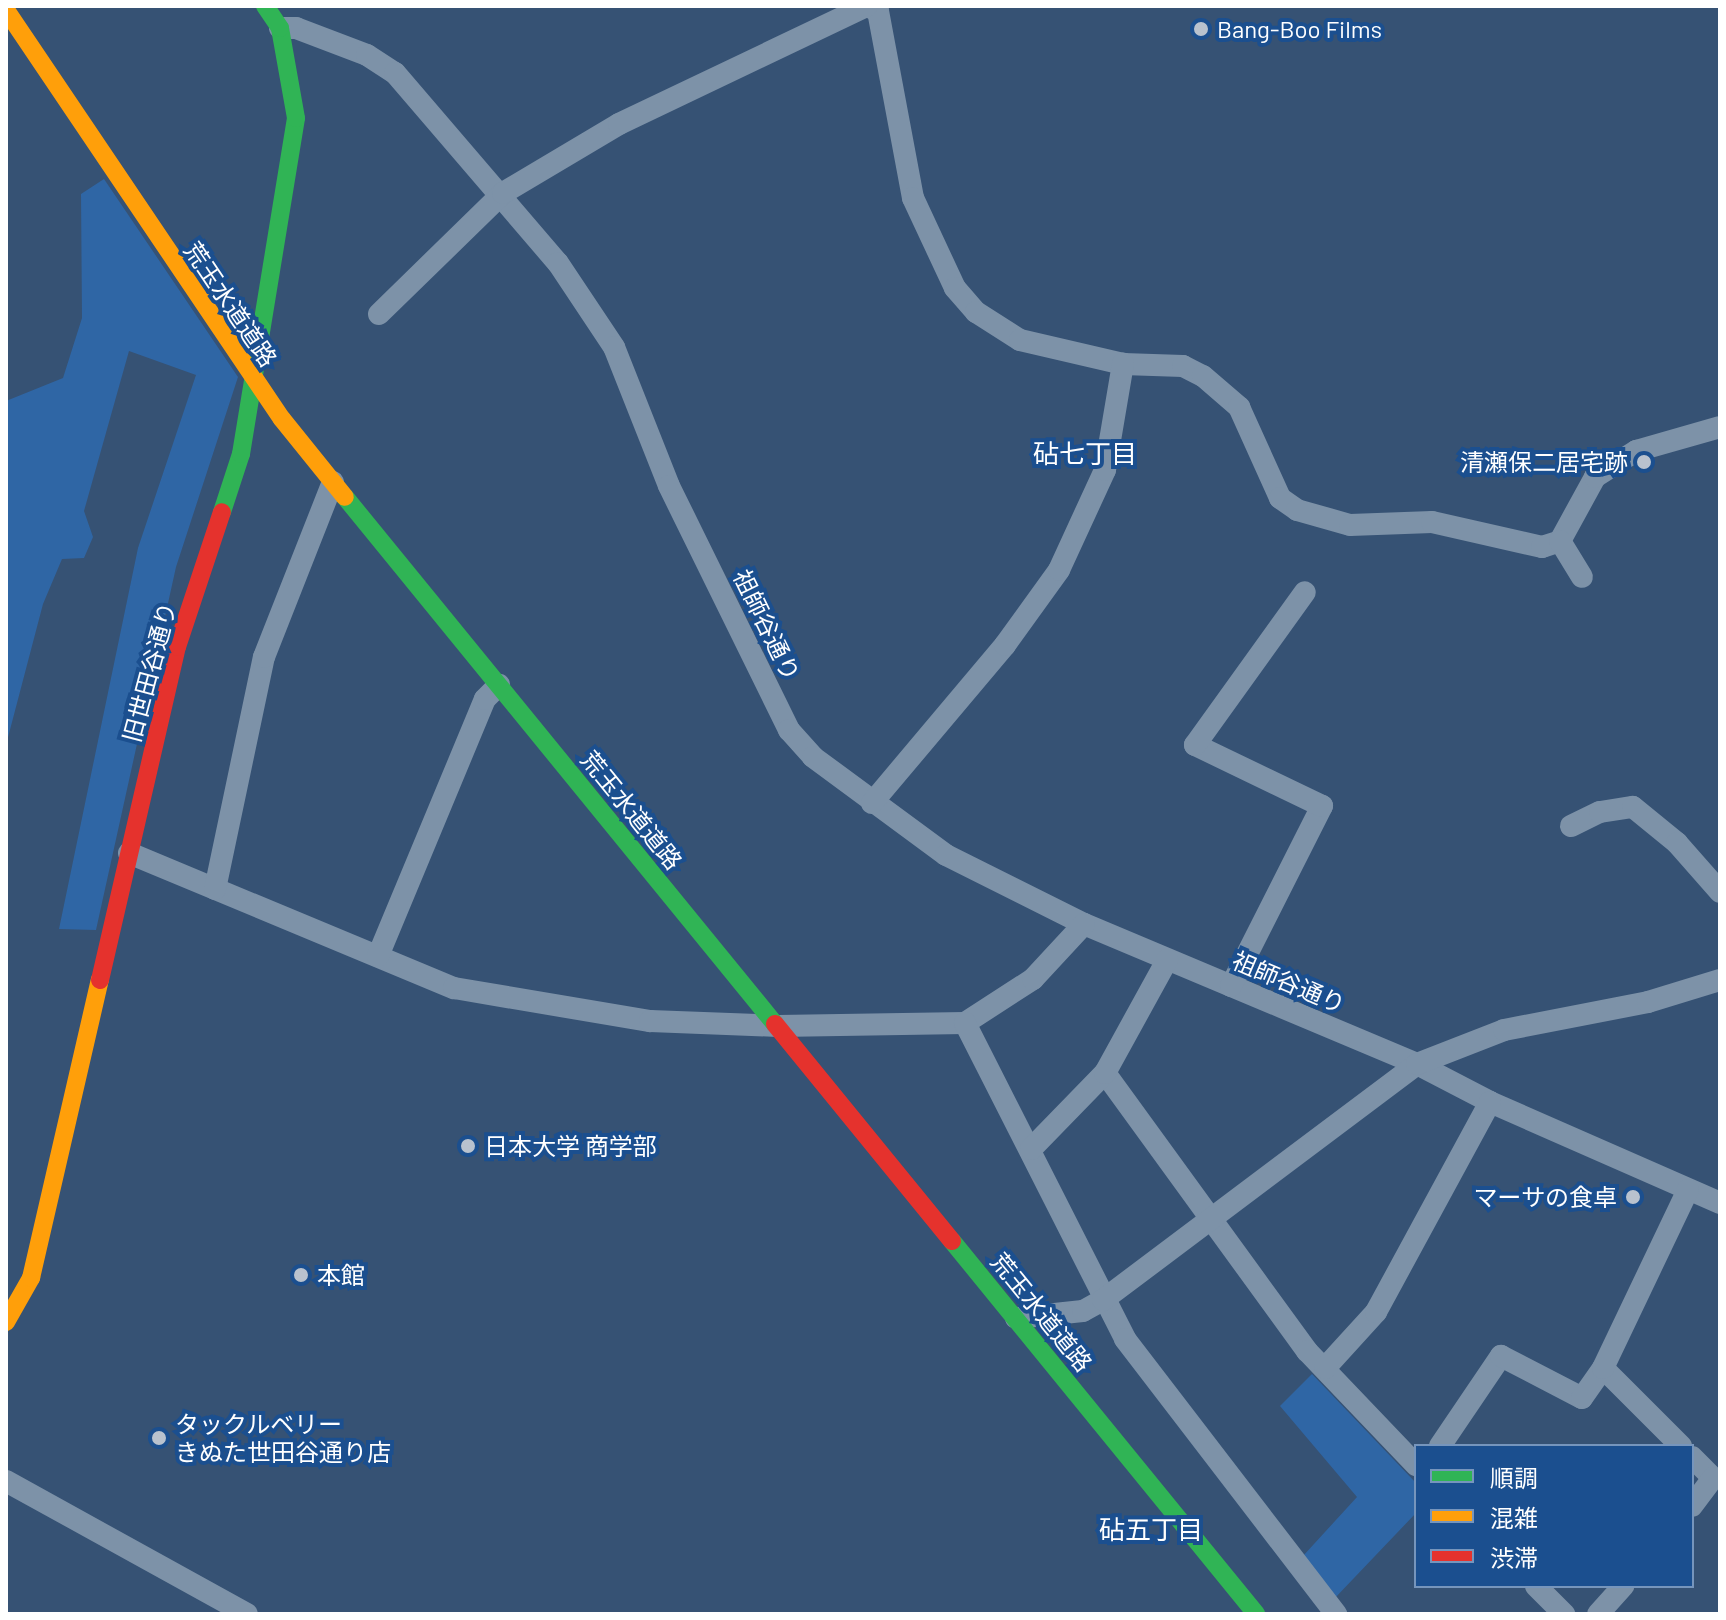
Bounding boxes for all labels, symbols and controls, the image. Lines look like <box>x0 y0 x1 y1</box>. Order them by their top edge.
place label: Bang-Boo Films <box>1217 15 1382 43</box>
marker: Bang-Boo Films <box>1192 20 1210 38</box>
street label: 荒玉水道道路 <box>179 236 283 372</box>
district label: 砧七丁目 <box>1033 437 1137 469</box>
place label: 清瀬保二居宅跡 <box>1460 448 1628 476</box>
marker: 清瀬保二居宅跡 <box>1635 453 1653 471</box>
street label: 祖師谷通り <box>728 565 806 685</box>
street label: 旧世田谷通り <box>116 599 182 745</box>
street label: 荒玉水道道路 <box>575 745 689 875</box>
street label: 祖師谷通り <box>1228 945 1350 1019</box>
place label: 日本大学 商学部 <box>484 1132 657 1160</box>
marker: 日本大学 商学部 <box>459 1137 477 1155</box>
place label: マーサの食卓 <box>1473 1183 1617 1211</box>
marker: マーサの食卓 <box>1624 1188 1642 1206</box>
street label: 荒玉水道道路 <box>985 1247 1099 1377</box>
place label: 本館 <box>317 1261 365 1289</box>
marker: 本館 <box>292 1266 310 1284</box>
place label: タックルベリー きぬた世田谷通り店 <box>175 1410 391 1466</box>
marker: タックルベリー きぬた世田谷通り店 <box>150 1429 168 1447</box>
legend <box>1414 1444 1694 1588</box>
text: 順調 <box>1490 1463 1538 1492</box>
text: 混雑 <box>1490 1503 1538 1532</box>
district label: 砧五丁目 <box>1099 1513 1203 1545</box>
text: 渋滞 <box>1490 1543 1538 1572</box>

